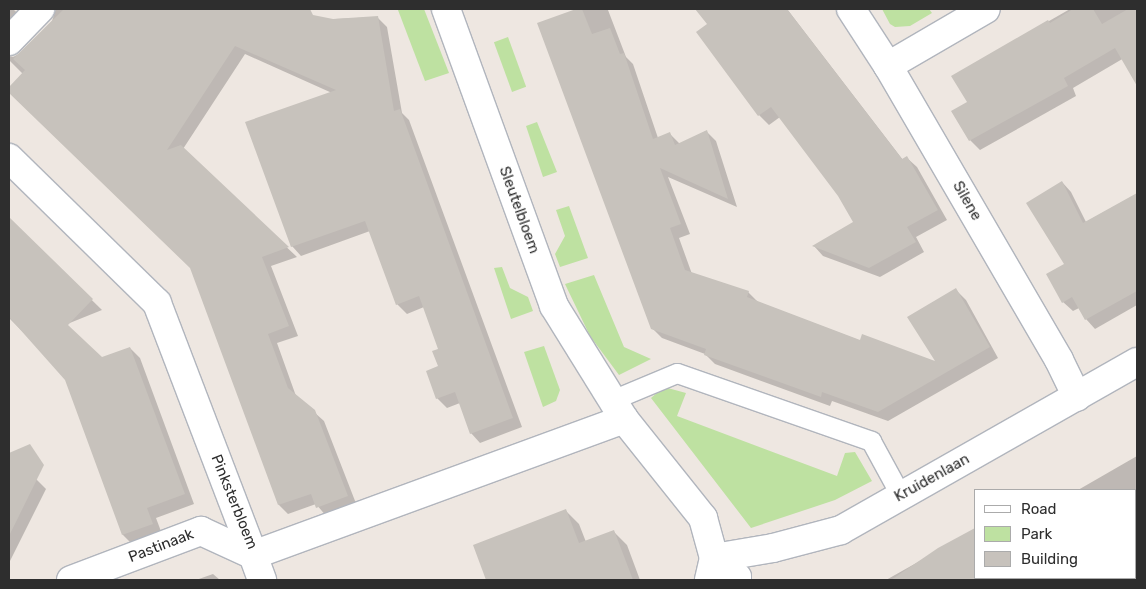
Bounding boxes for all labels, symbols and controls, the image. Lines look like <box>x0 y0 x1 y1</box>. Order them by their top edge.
street label: Sleutelbloem <box>495 164 543 256</box>
street label: Silene <box>949 178 985 224</box>
street label: Kruidenlaan <box>891 450 973 506</box>
street label: Pinksterbloem <box>207 452 261 552</box>
legend <box>974 489 1136 579</box>
text: Road <box>1021 500 1057 518</box>
street label: Pastinaak <box>126 525 196 567</box>
text: Park <box>1021 525 1052 543</box>
text: Building <box>1021 550 1078 568</box>

